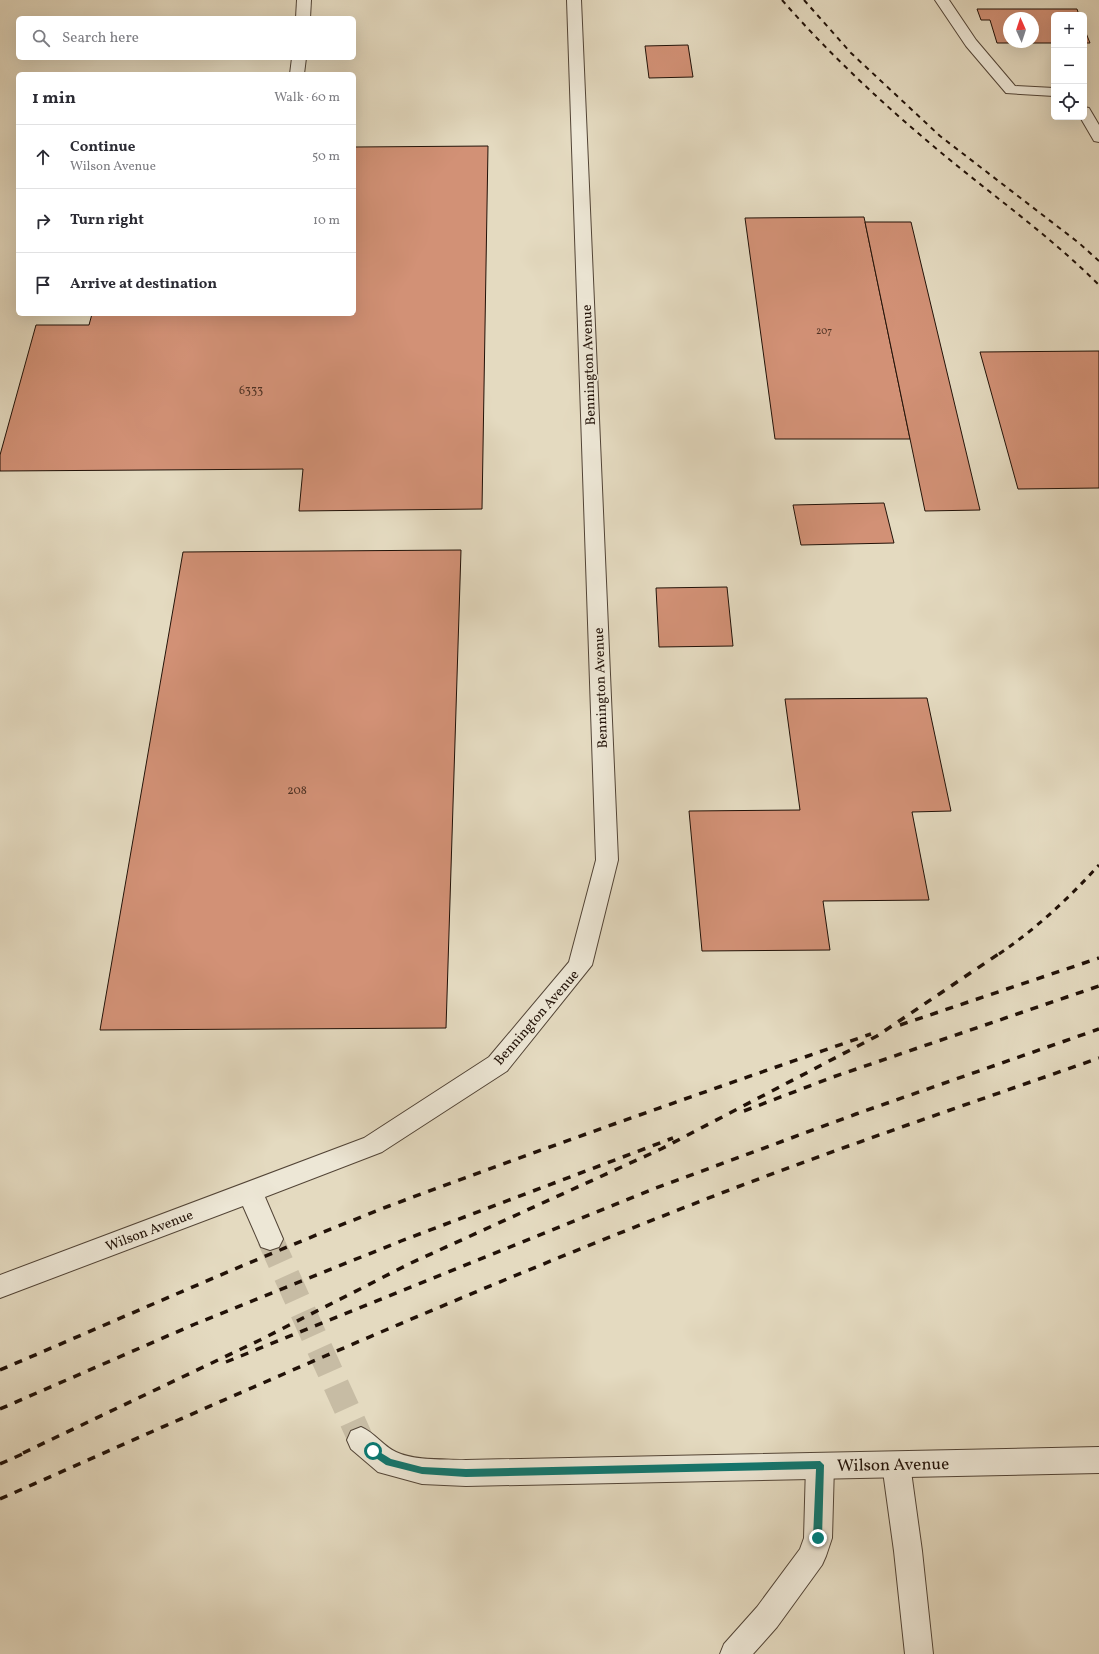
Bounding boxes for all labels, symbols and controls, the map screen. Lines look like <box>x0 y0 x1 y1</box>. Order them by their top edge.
north arrow <box>1003 12 1039 48</box>
map controls <box>1051 12 1087 120</box>
button: + <box>1051 12 1087 48</box>
search box <box>16 16 356 60</box>
icon: search <box>30 27 52 49</box>
text: Search here <box>62 28 139 49</box>
button: − <box>1051 48 1087 84</box>
button: locate <box>1051 84 1087 120</box>
text: 1 min <box>32 87 76 110</box>
text: Walk · 60 m <box>274 89 340 107</box>
text: Continue <box>70 137 135 158</box>
icon: ahead <box>32 146 54 168</box>
text: 50 m <box>312 148 340 166</box>
text: Wilson Avenue <box>70 158 156 176</box>
icon: right <box>32 210 54 232</box>
text: Turn right <box>70 210 144 231</box>
text: 10 m <box>313 212 340 230</box>
icon: arrive <box>32 274 54 296</box>
text: Arrive at destination <box>70 274 217 295</box>
street label: Bennington Avenue <box>578 304 601 426</box>
house number: 207 <box>816 324 832 338</box>
house number: 6333 <box>239 383 263 399</box>
street label: Bennington Avenue <box>590 627 613 749</box>
house number: 208 <box>287 783 307 799</box>
street label: Bennington Avenue <box>490 966 584 1070</box>
street label: Wilson Avenue <box>103 1206 196 1257</box>
route start <box>364 1442 382 1460</box>
street label: Wilson Avenue <box>837 1453 949 1478</box>
route end <box>809 1529 827 1547</box>

